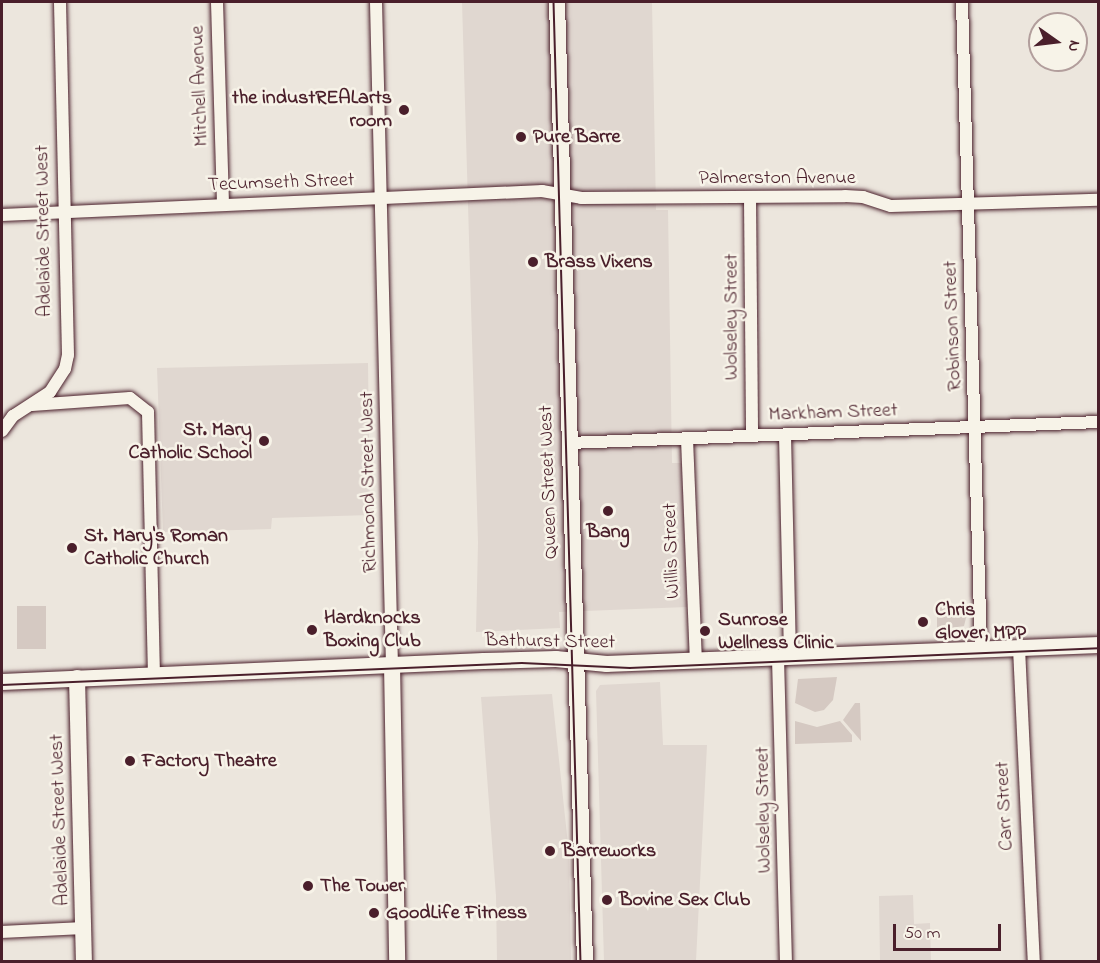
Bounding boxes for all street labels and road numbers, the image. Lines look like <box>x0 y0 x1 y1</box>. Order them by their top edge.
street label: Mitchell Avenue <box>186 25 214 147</box>
street label: Adelaide Street West <box>30 145 58 317</box>
street label: Palmerston Avenue <box>698 166 856 190</box>
street label: Tecumseth Street <box>207 168 355 198</box>
street label: Wolseley Street <box>720 254 744 380</box>
street label: Robinson Street <box>939 260 967 392</box>
street label: Richmond Street West <box>355 391 383 573</box>
street label: Markham Street <box>768 399 898 427</box>
street label: Queen Street West <box>534 405 564 559</box>
street label: Willis Street <box>658 503 686 599</box>
street label: Bathurst Street <box>485 629 615 655</box>
street label: Adelaide Street West <box>45 734 75 906</box>
street label: Wolseley Street <box>751 746 777 874</box>
street label: Carr Street <box>991 761 1019 851</box>

